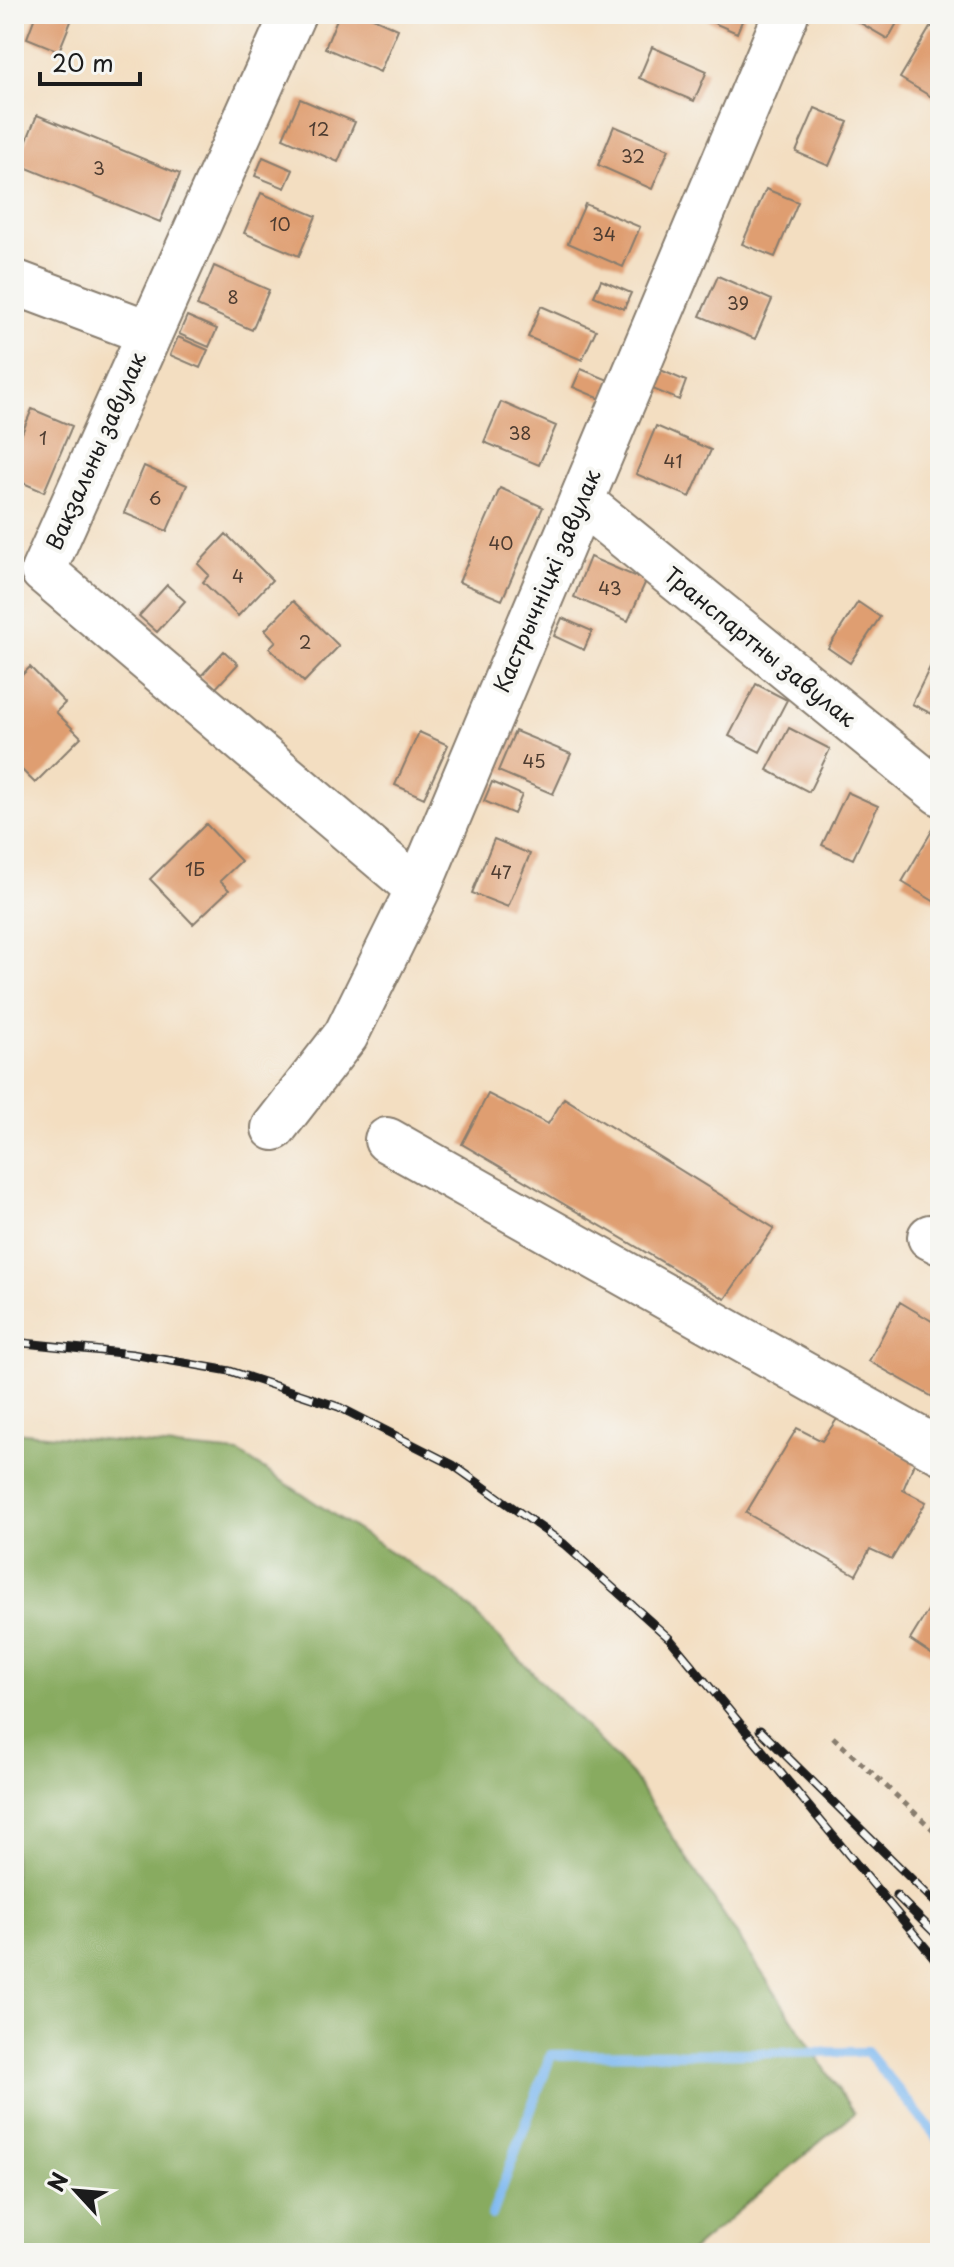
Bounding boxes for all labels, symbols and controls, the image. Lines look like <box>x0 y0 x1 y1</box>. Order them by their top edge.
scale bar <box>40 36 140 86</box>
text: 20 m <box>52 44 114 80</box>
house number: 12 <box>309 115 329 142</box>
house number: 32 <box>621 142 645 169</box>
house number: 3 <box>93 154 105 181</box>
house number: 10 <box>269 210 291 237</box>
house number: 34 <box>592 220 616 247</box>
house number: 8 <box>227 283 239 310</box>
house number: 39 <box>727 289 749 316</box>
street label: Вакзальны завулак <box>36 345 153 555</box>
house number: 38 <box>508 419 532 446</box>
house number: 1 <box>39 424 47 451</box>
house number: 41 <box>664 447 682 474</box>
street label: Кастрычніцкі завулак <box>484 463 608 697</box>
house number: 6 <box>149 484 161 511</box>
house number: 40 <box>488 529 514 556</box>
street label: Транспартны завулак <box>658 558 865 734</box>
house number: 4 <box>232 562 244 589</box>
house number: 43 <box>598 574 622 601</box>
house number: 2 <box>299 628 311 655</box>
house number: 45 <box>523 747 546 774</box>
house number: 1Б <box>185 855 205 882</box>
house number: 47 <box>490 858 512 885</box>
north arrow <box>36 2151 116 2231</box>
text: N <box>38 2167 75 2197</box>

